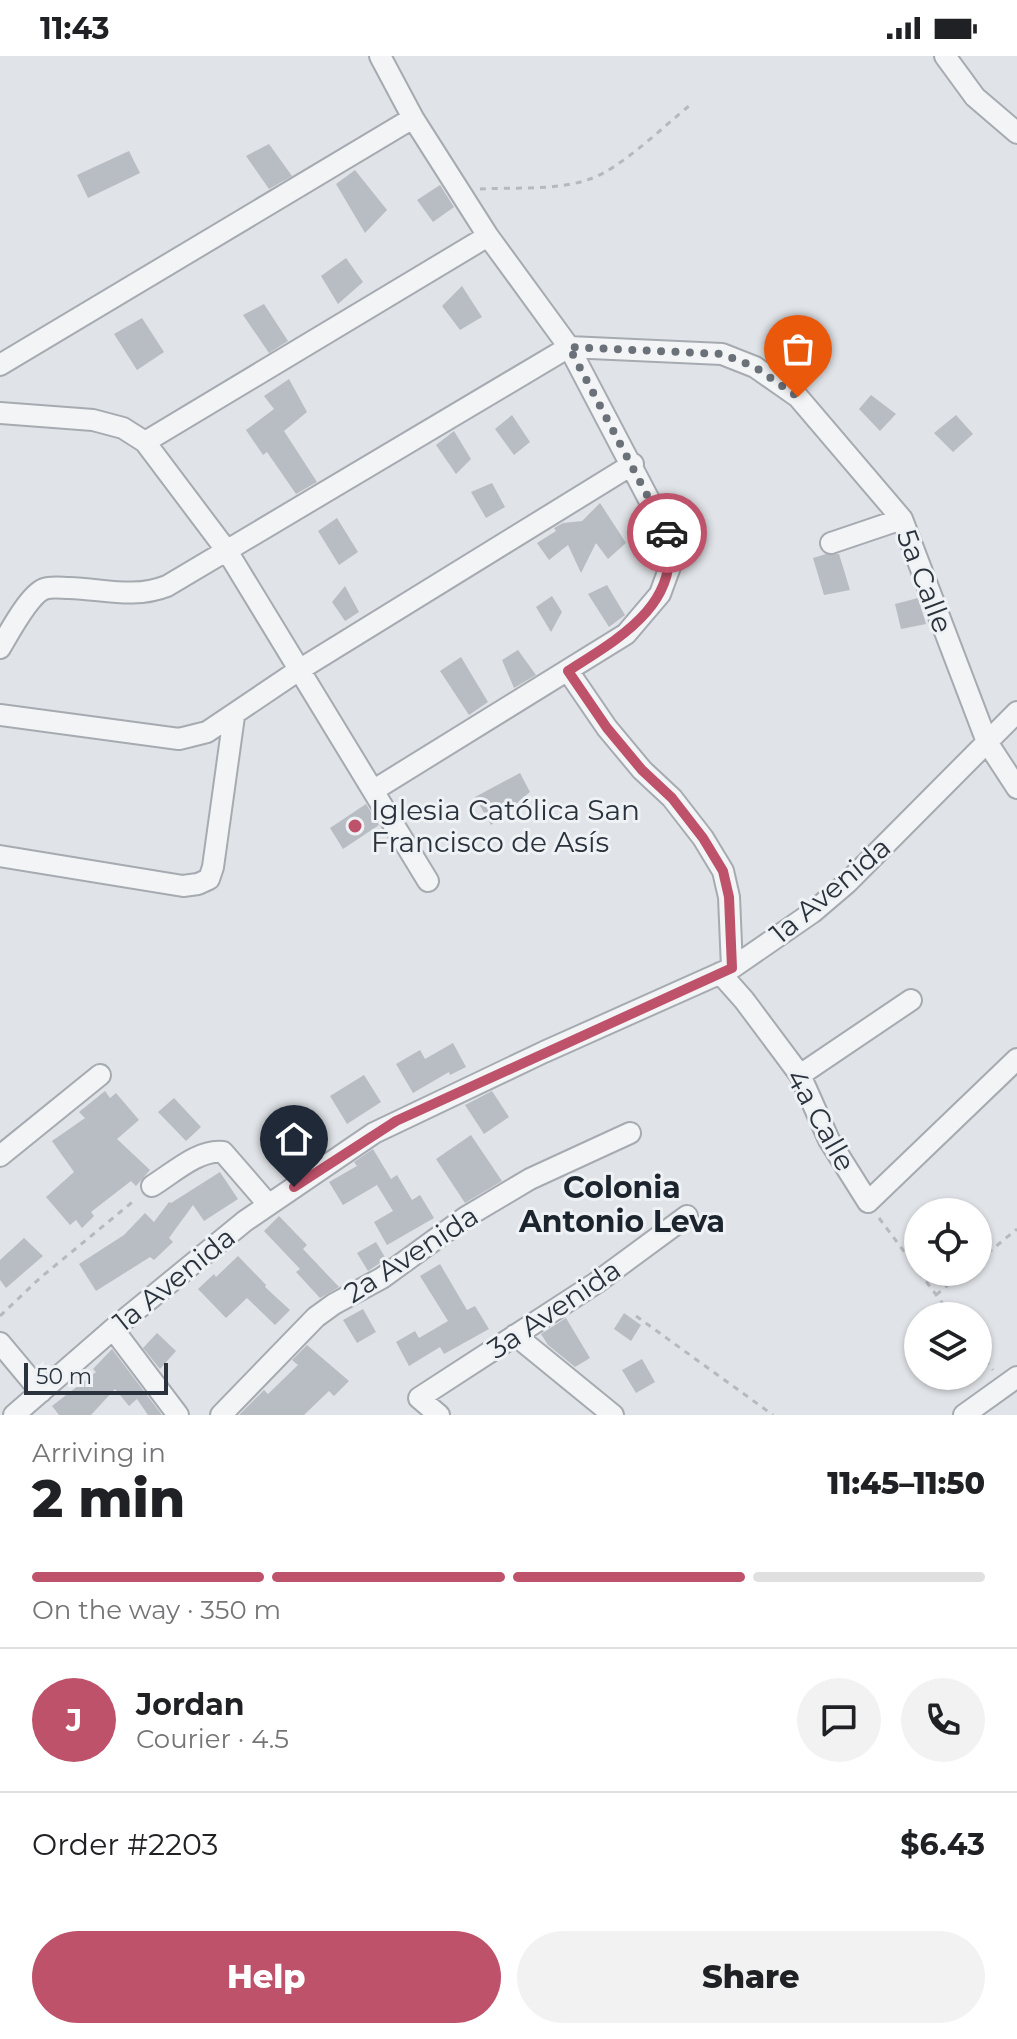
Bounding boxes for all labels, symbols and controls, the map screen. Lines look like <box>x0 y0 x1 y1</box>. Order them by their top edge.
text: 11:43 <box>40 10 110 47</box>
pin <box>764 315 832 397</box>
icon: bag <box>776 327 820 371</box>
courier <box>627 493 707 573</box>
icon: car <box>645 511 689 555</box>
street label: 5a Calle <box>890 525 960 637</box>
place label: Iglesia Católica San Francisco de Asís <box>371 793 640 859</box>
marker: Iglesia Católica San Francisco de Asís <box>346 817 364 835</box>
street label: 1a Avenida <box>763 830 897 950</box>
street label: 4a Calle <box>779 1063 863 1177</box>
pin <box>260 1105 328 1187</box>
icon: home <box>272 1117 316 1161</box>
district label: Colonia Antonio Leva <box>518 1169 725 1240</box>
street label: 2a Avenida <box>338 1198 484 1310</box>
map controls <box>904 1198 992 1390</box>
button: locate <box>904 1198 992 1286</box>
street label: 1a Avenida <box>106 1220 242 1338</box>
street label: 3a Avenida <box>481 1252 627 1366</box>
button: layers <box>904 1302 992 1390</box>
scale bar <box>24 1359 168 1395</box>
text: 50 m <box>36 1363 92 1390</box>
text: Arriving in <box>32 1437 166 1469</box>
text: 11:45–11:50 <box>827 1465 985 1502</box>
text: 2 min <box>32 1467 185 1530</box>
text: On the way · 350 m <box>32 1594 281 1626</box>
button: chat <box>797 1678 881 1762</box>
button: phone <box>901 1678 985 1762</box>
text: Jordan <box>136 1686 245 1723</box>
text: J <box>66 1702 82 1739</box>
text: Courier · 4.5 <box>136 1723 289 1755</box>
text: Order #2203 <box>32 1826 219 1863</box>
text: $6.43 <box>900 1826 985 1863</box>
button: Help <box>32 1931 501 2023</box>
button: Share <box>517 1931 985 2023</box>

